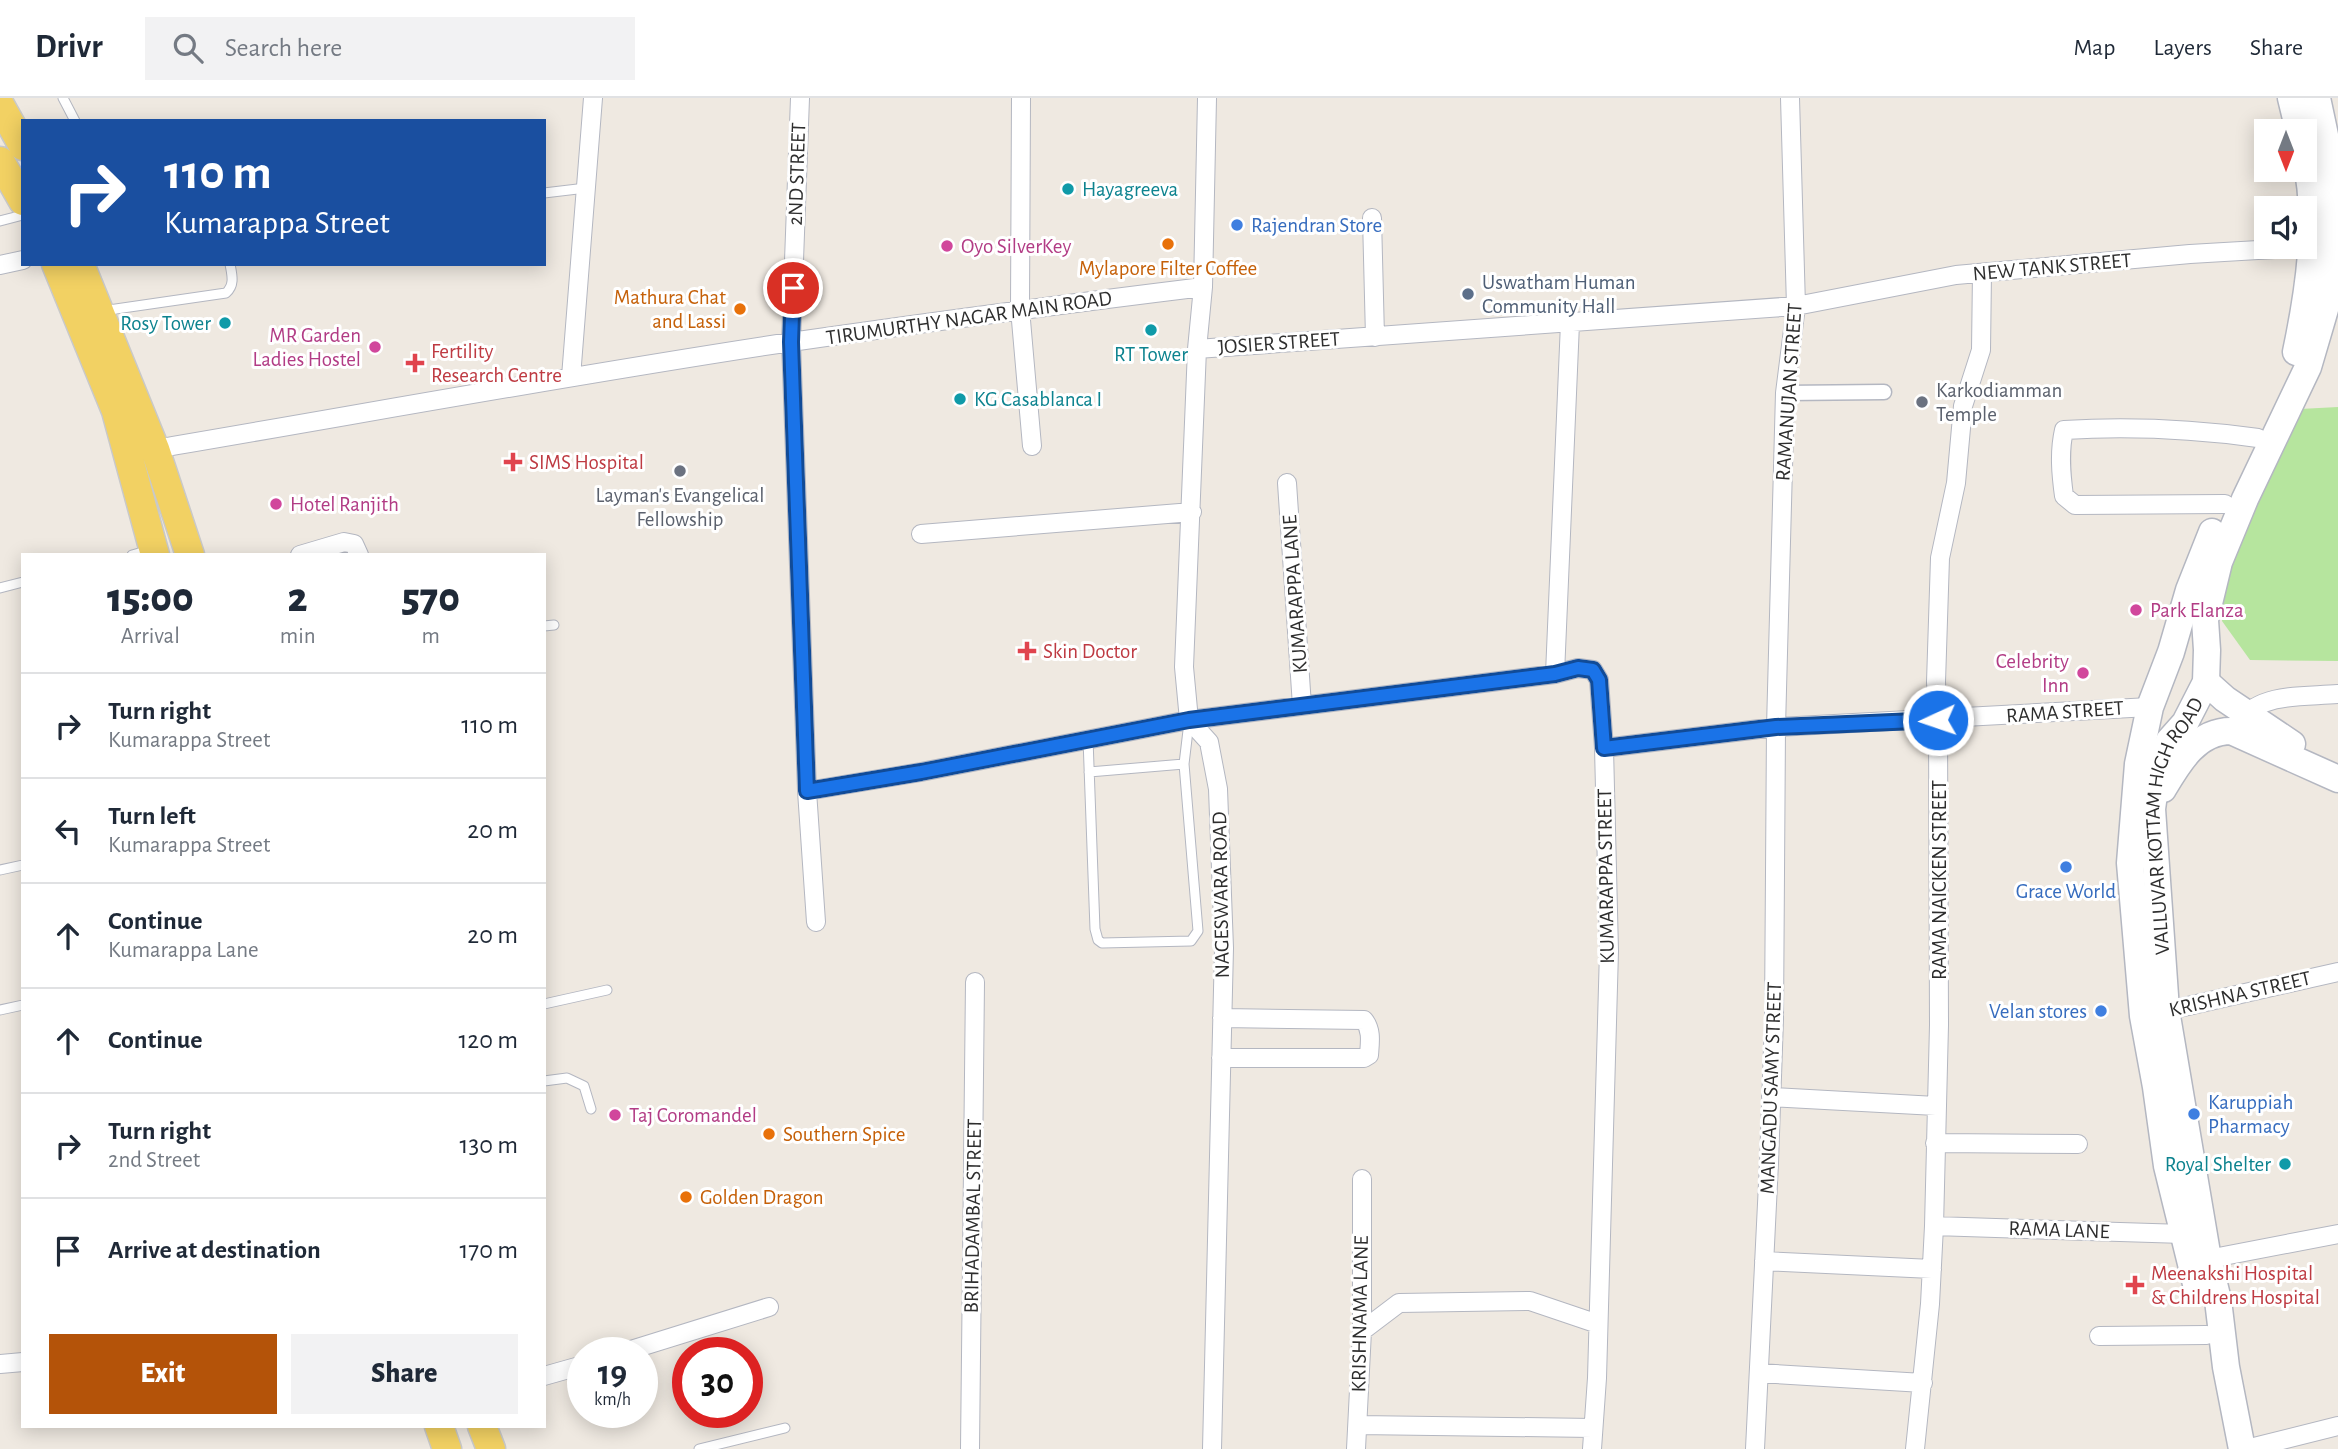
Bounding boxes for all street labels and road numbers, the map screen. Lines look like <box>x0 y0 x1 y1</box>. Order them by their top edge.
street label: 2ND STREET <box>785 122 809 226</box>
street label: NEW TANK STREET <box>1972 250 2132 284</box>
street label: TIRUMURTHY NAGAR MAIN ROAD <box>825 288 1113 348</box>
street label: RAMANUJAN STREET <box>1772 302 1806 482</box>
street label: JOSIER STREET <box>1217 328 1341 358</box>
street label: KUMARAPPA LANE <box>1279 514 1311 674</box>
street label: VALLUVAR KOTTAM HIGH ROAD <box>2141 694 2207 956</box>
street label: RAMA STREET <box>2005 697 2125 727</box>
street label: RAMA NAICKEN STREET <box>1929 780 1950 980</box>
street label: KUMARAPPA STREET <box>1594 788 1618 964</box>
street label: NAGESWARA ROAD <box>1209 811 1233 979</box>
street label: KRISHNA STREET <box>2167 967 2313 1021</box>
street label: MANGADU SAMY STREET <box>1757 981 1785 1195</box>
street label: BRIHADAMBAL STREET <box>961 1118 985 1314</box>
street label: RAMA LANE <box>2008 1218 2110 1242</box>
street label: KRISHNAMA LANE <box>1348 1235 1372 1393</box>

